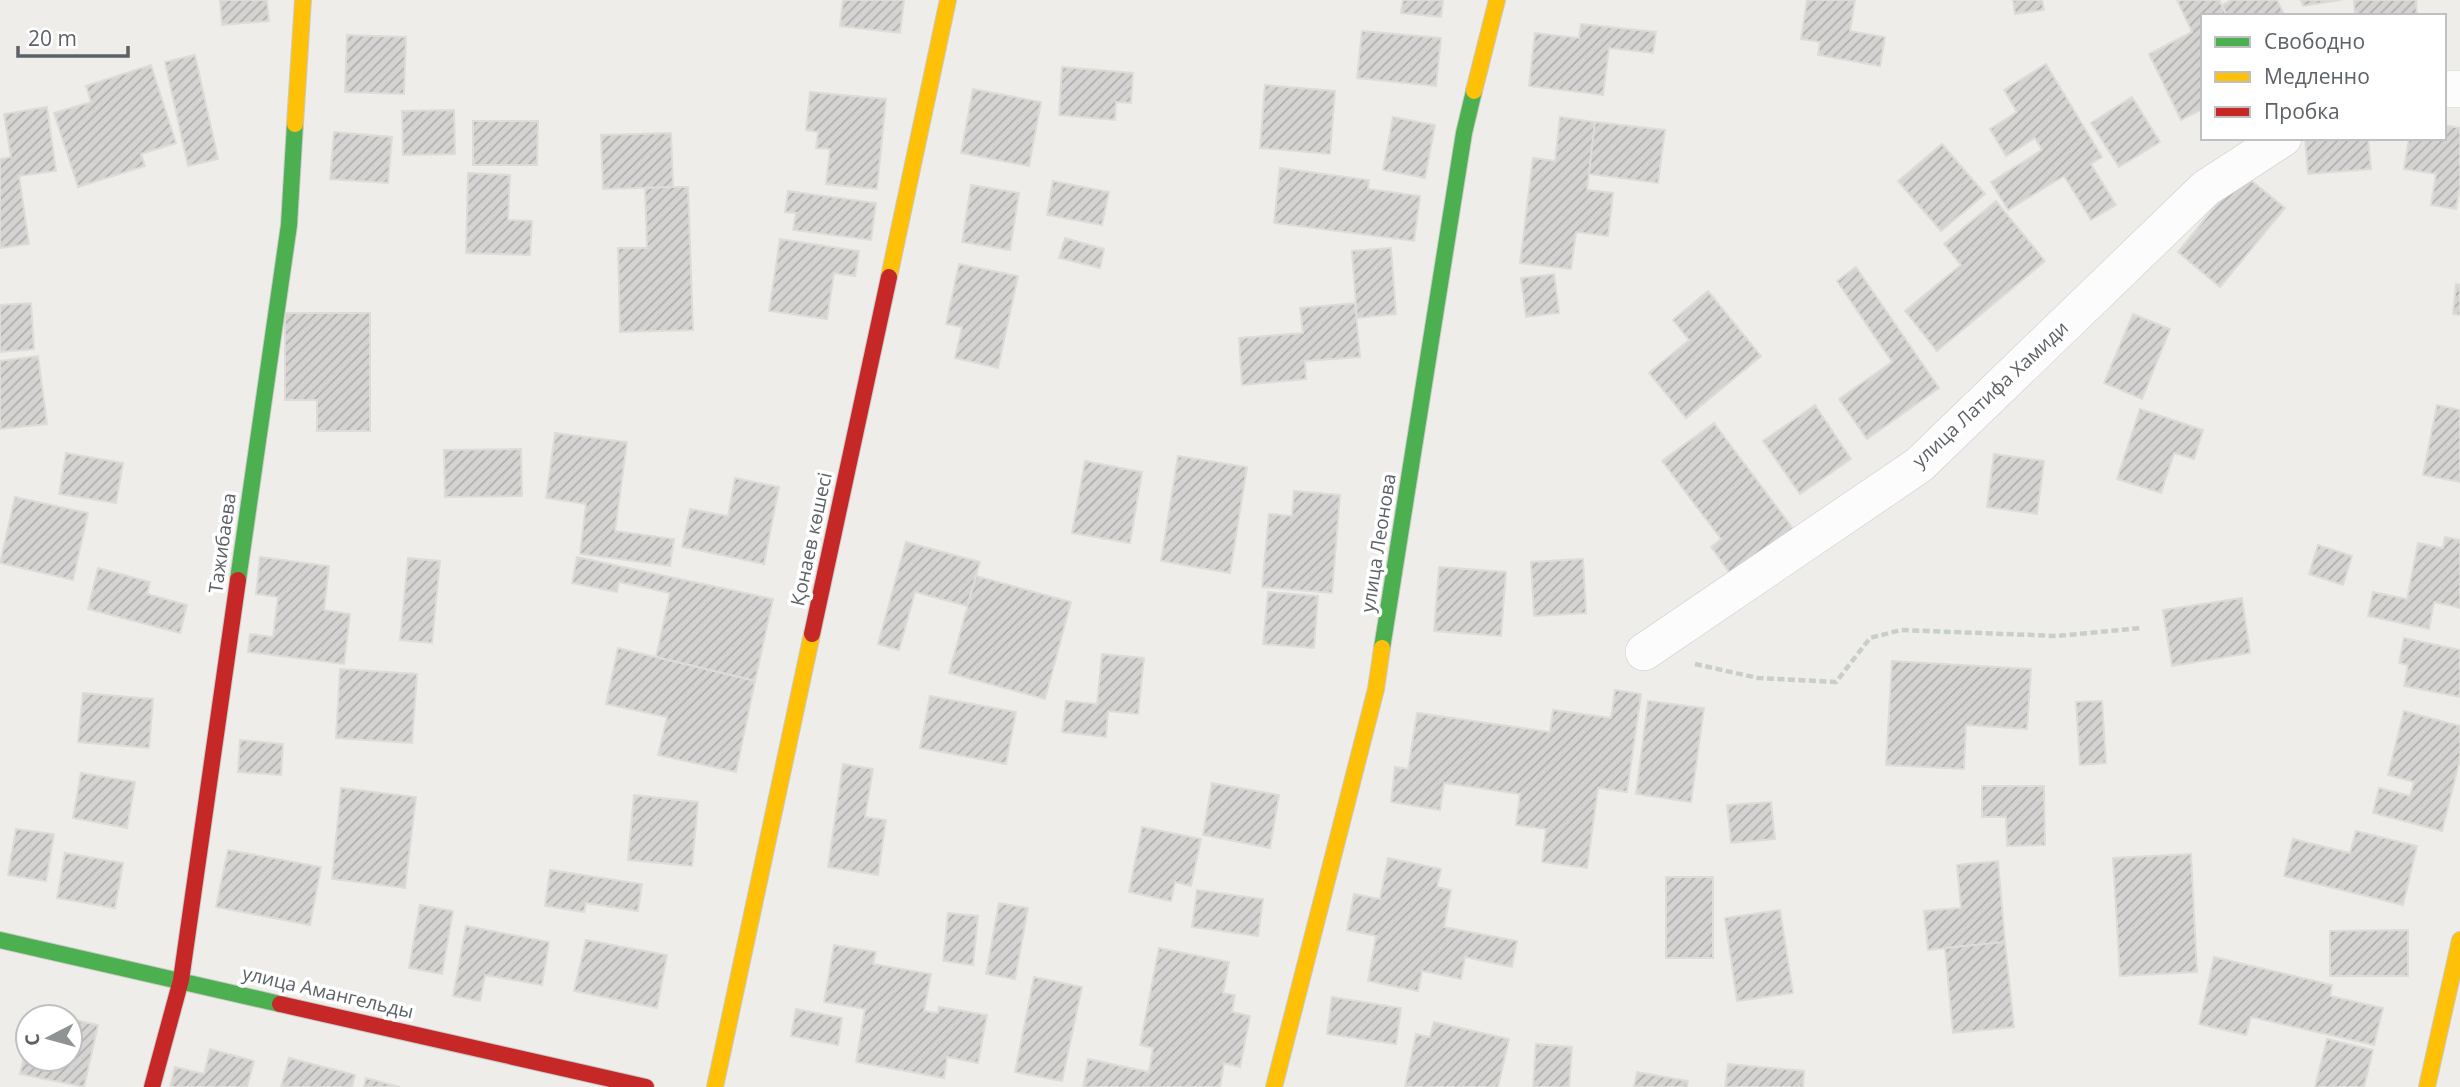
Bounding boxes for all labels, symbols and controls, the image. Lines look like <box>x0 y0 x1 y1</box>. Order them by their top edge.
scale bar <box>18 14 128 58</box>
legend <box>2201 14 2446 140</box>
text: 20 m <box>28 24 77 52</box>
text: Свободно <box>2264 27 2365 55</box>
text: Медленно <box>2264 62 2370 90</box>
text: Пробка <box>2264 97 2340 125</box>
street label: улица Латифа Хамиди <box>1906 315 2074 473</box>
street label: Қонаев көшесі <box>784 470 838 608</box>
street label: улица Леонова <box>1354 472 1402 614</box>
street label: Тажибаева <box>202 491 242 595</box>
street label: улица Амангельды <box>240 960 416 1024</box>
north arrow <box>14 1003 84 1073</box>
text: С <box>19 1032 46 1047</box>

